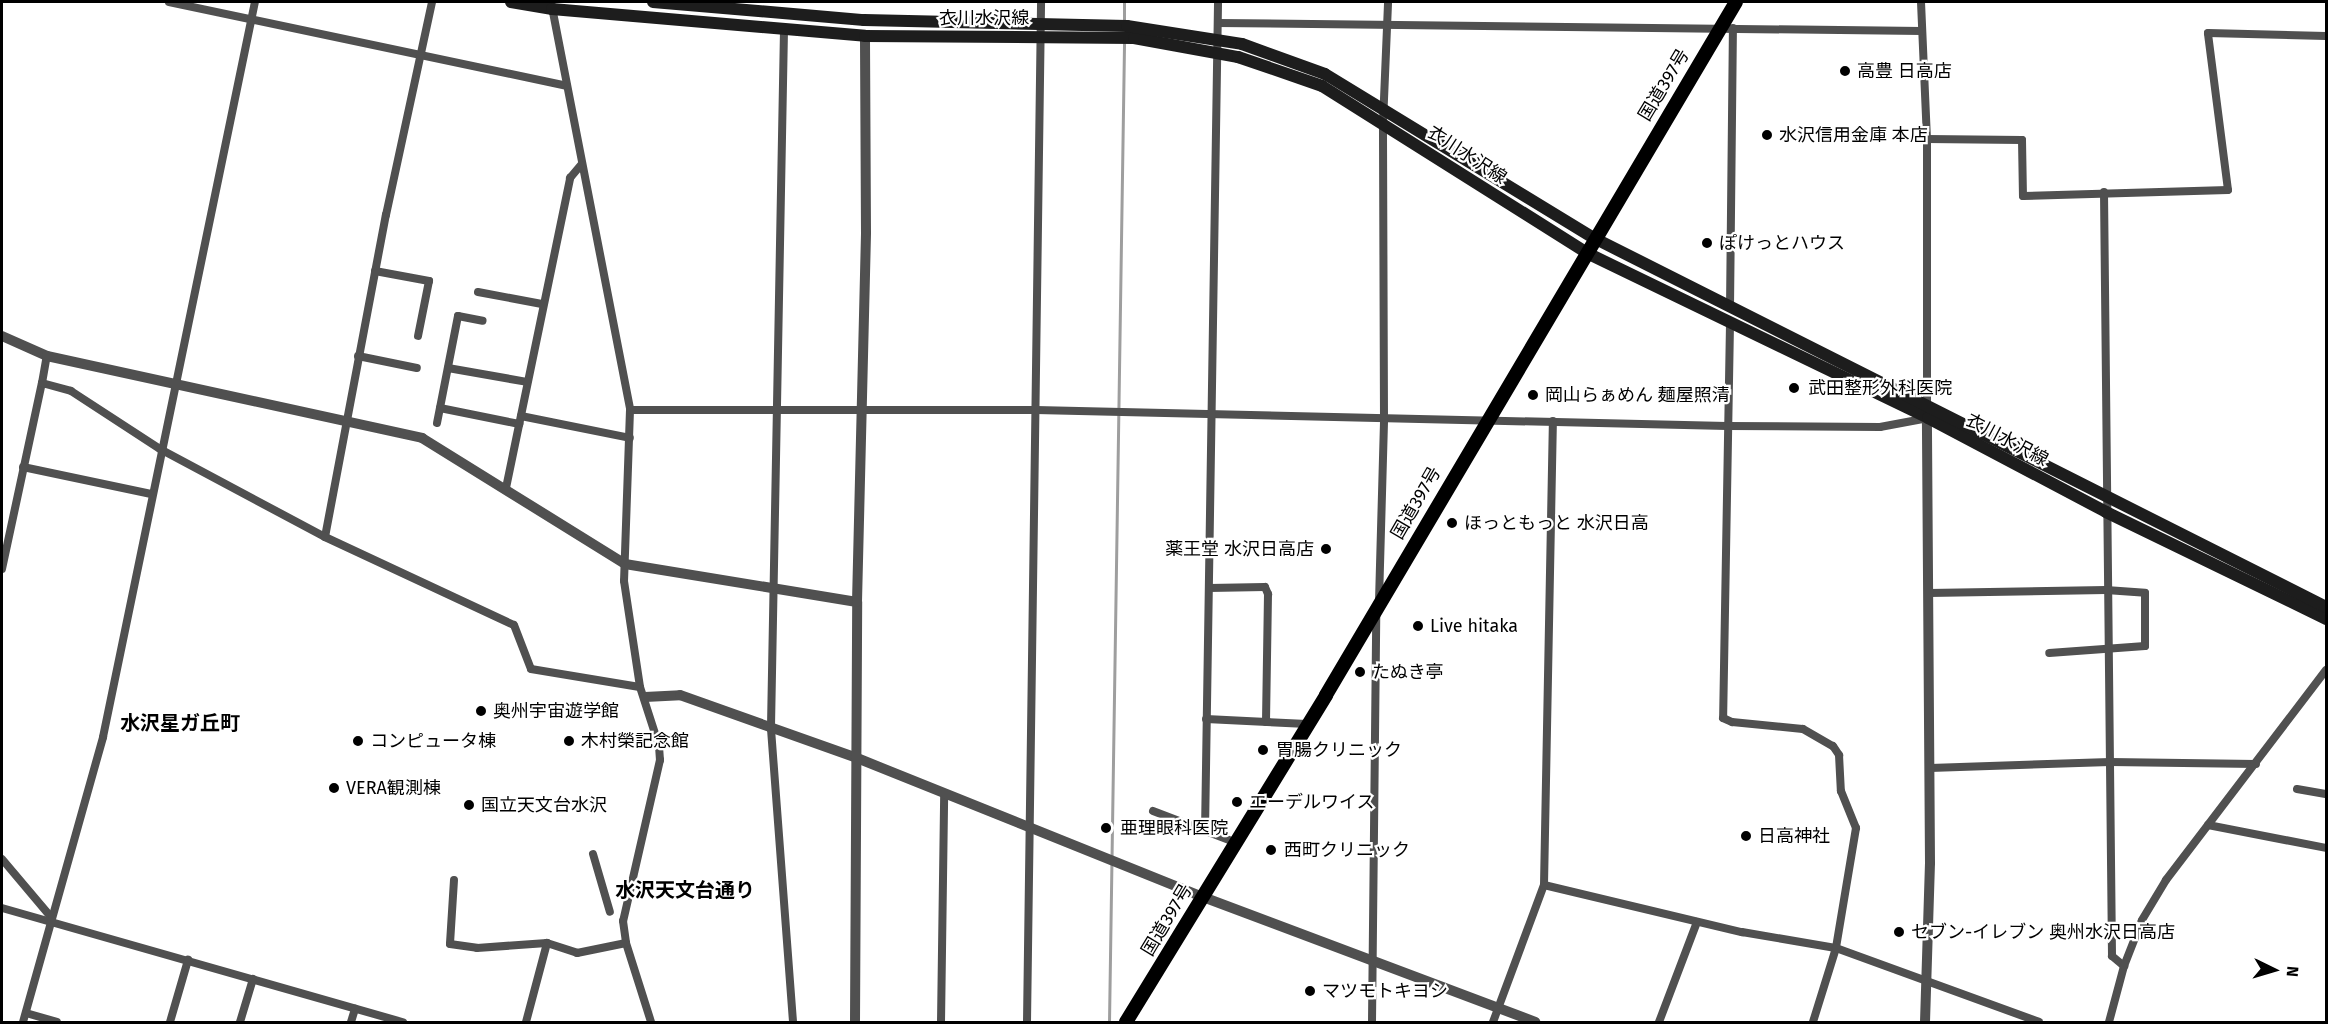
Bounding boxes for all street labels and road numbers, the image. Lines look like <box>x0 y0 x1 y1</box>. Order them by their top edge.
street label: 衣川水沢線 <box>939 7 1029 29</box>
street label: 国道397号 <box>1634 45 1694 125</box>
street label: 衣川水沢線 <box>1423 121 1511 189</box>
street label: 衣川水沢線 <box>1962 409 2052 471</box>
street label: 国道397号 <box>1387 463 1445 543</box>
street label: 国道397号 <box>1137 880 1197 960</box>

